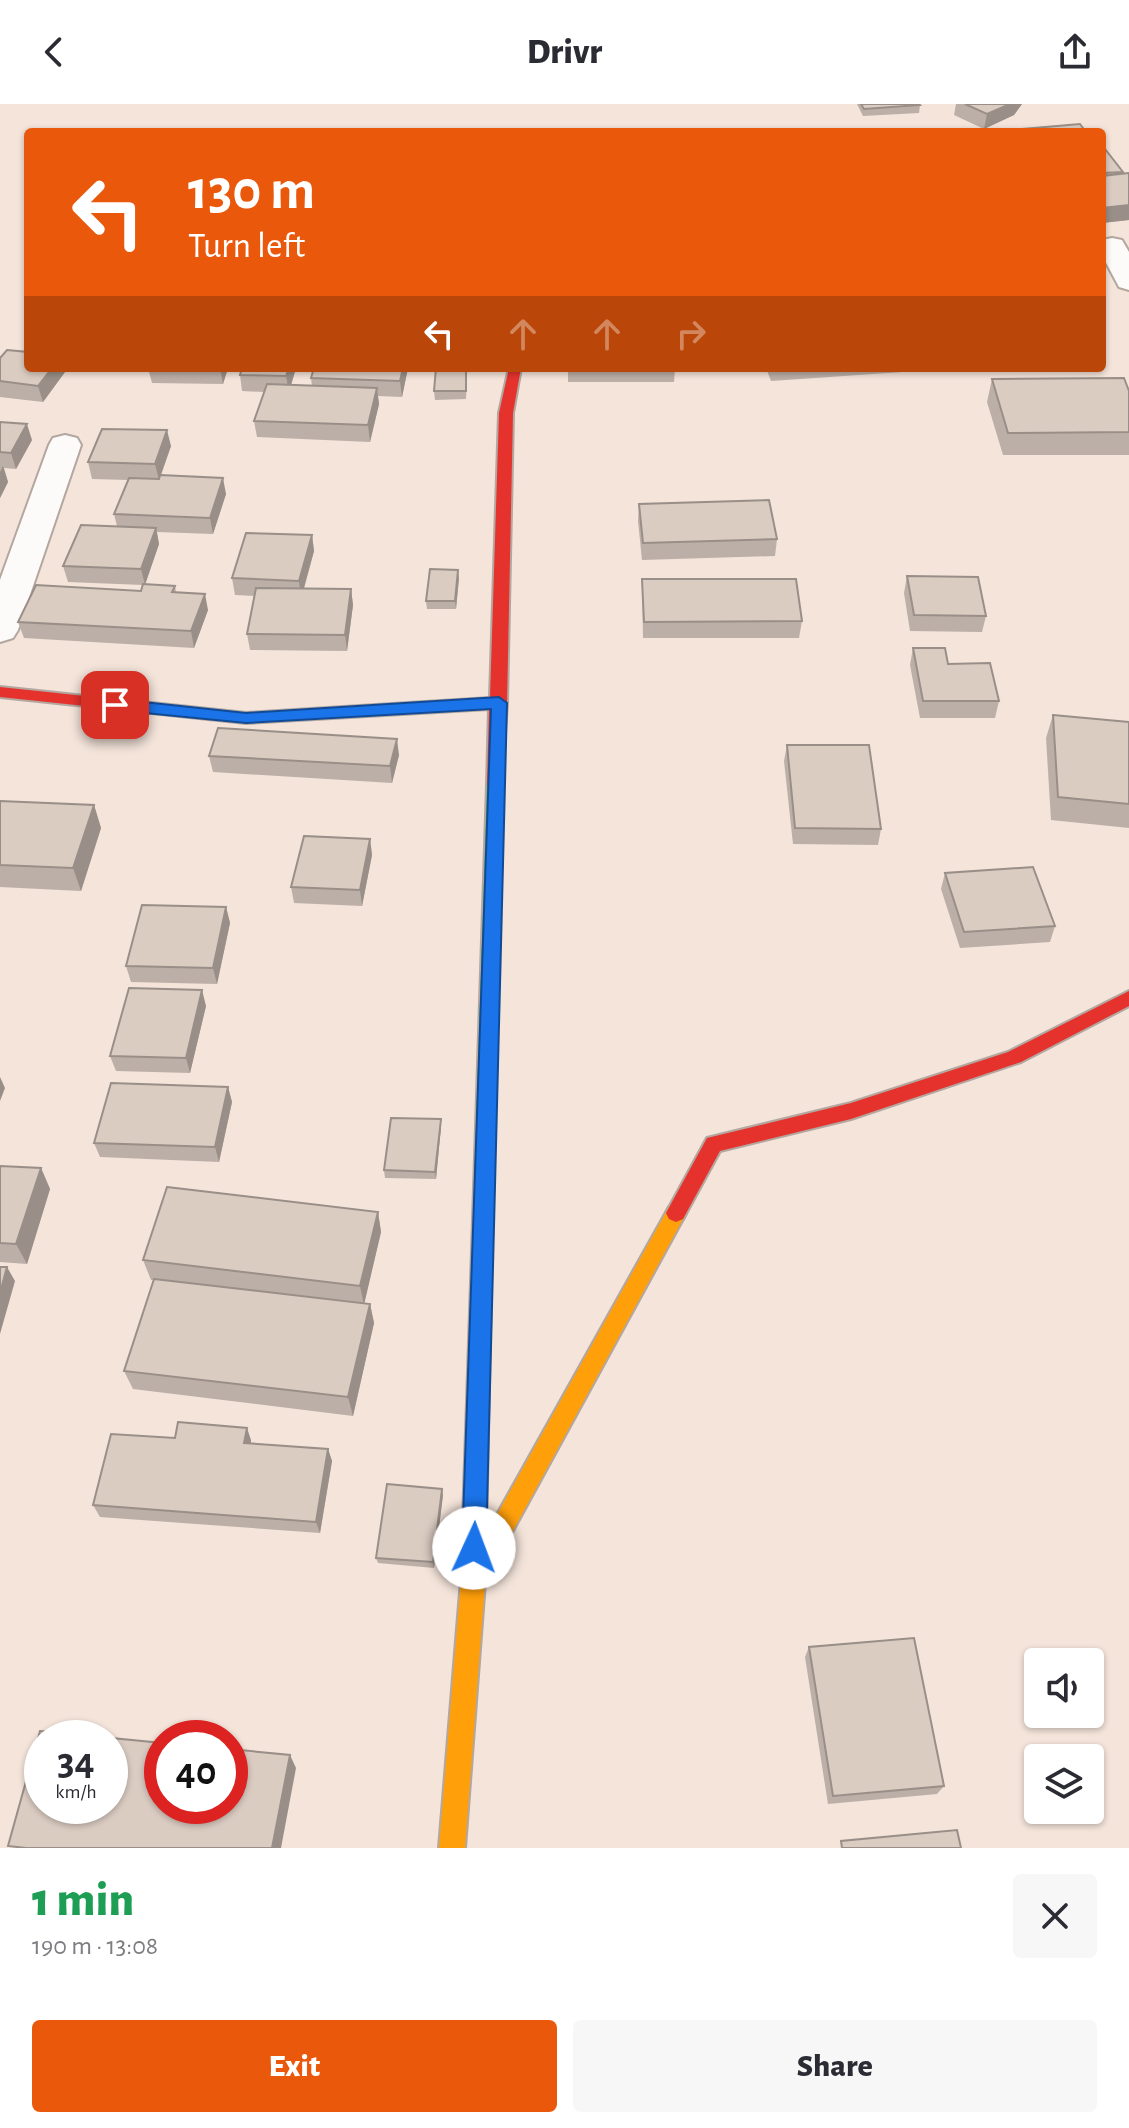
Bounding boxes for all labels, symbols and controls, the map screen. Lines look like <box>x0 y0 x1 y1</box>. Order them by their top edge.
icon: back <box>32 30 76 74</box>
icon: share <box>1053 30 1097 74</box>
text: Drivr <box>527 34 602 70</box>
icon: left <box>56 160 160 264</box>
text: 130 m <box>188 163 315 219</box>
text: Turn left <box>188 228 305 264</box>
icon: left <box>417 312 461 356</box>
icon: ahead <box>501 312 545 356</box>
icon: ahead <box>585 312 629 356</box>
icon: right <box>669 312 713 356</box>
pin <box>81 671 149 739</box>
icon: arrive <box>93 683 137 727</box>
position arrow <box>432 1506 516 1590</box>
map controls <box>1024 1648 1104 1824</box>
button: sound <box>1024 1648 1104 1728</box>
speed limit sign: 40 <box>144 1720 248 1824</box>
text: 34 <box>57 1742 95 1782</box>
button: layers <box>1024 1744 1104 1824</box>
text: km/h <box>55 1782 97 1802</box>
button: close <box>1013 1874 1097 1958</box>
text: 1 min <box>32 1877 134 1925</box>
text: 190 m · 13:08 <box>32 1933 158 1959</box>
button: Exit <box>32 2020 557 2112</box>
button: Share <box>573 2020 1097 2112</box>

